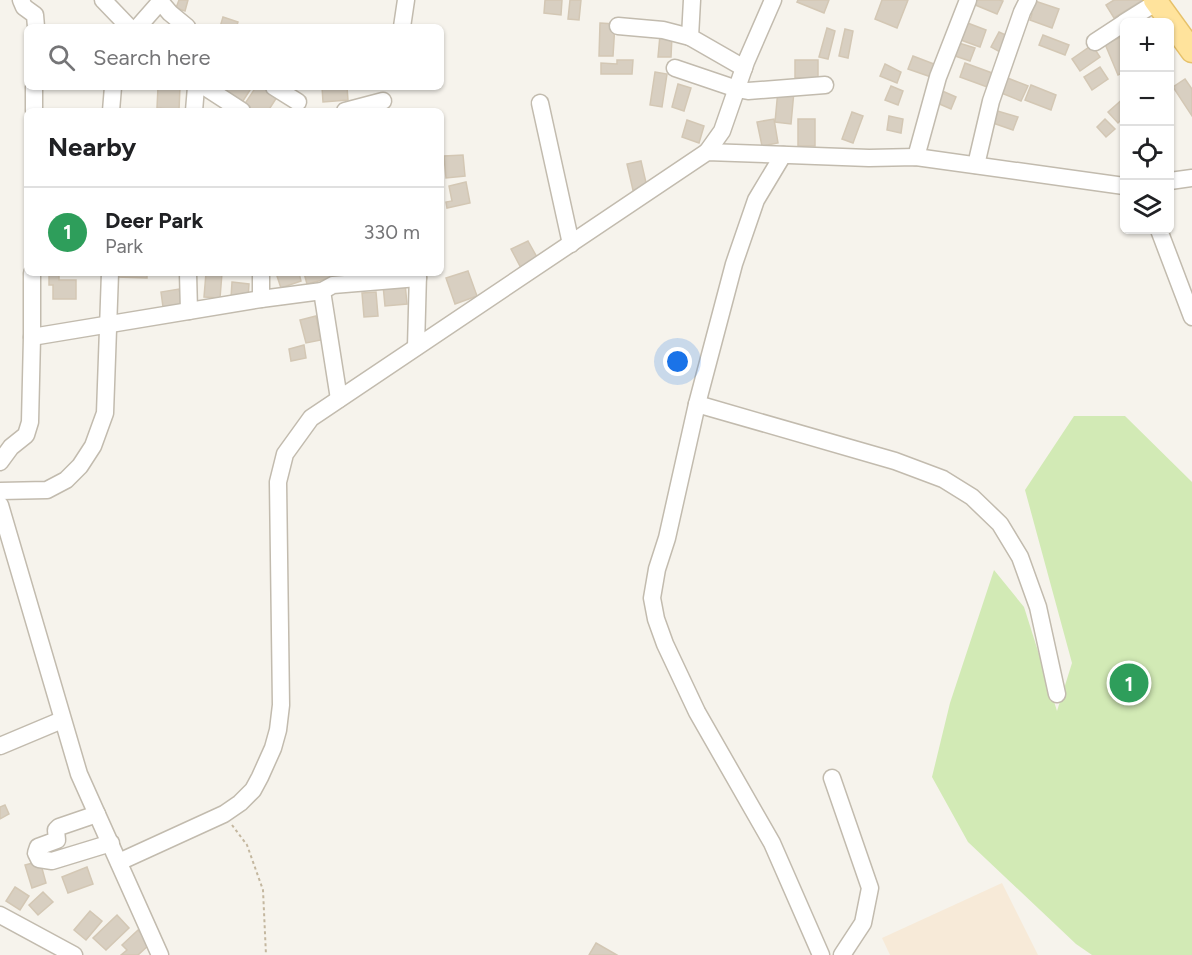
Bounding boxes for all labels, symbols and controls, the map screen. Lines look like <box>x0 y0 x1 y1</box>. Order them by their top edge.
map controls <box>1120 18 1174 234</box>
button: + <box>1120 18 1174 72</box>
search box <box>24 24 444 90</box>
icon: search <box>45 41 78 74</box>
text: Search here <box>93 44 211 71</box>
button: − <box>1120 72 1174 126</box>
button: locate <box>1120 126 1174 180</box>
text: Nearby <box>48 131 136 163</box>
button: layers <box>1120 180 1174 234</box>
text: Deer Park <box>105 207 203 234</box>
text: 1 <box>63 220 72 244</box>
text: 330 m <box>363 220 420 244</box>
text: Park <box>105 234 143 258</box>
your location <box>663 347 692 376</box>
pin: 1 <box>1110 660 1148 706</box>

